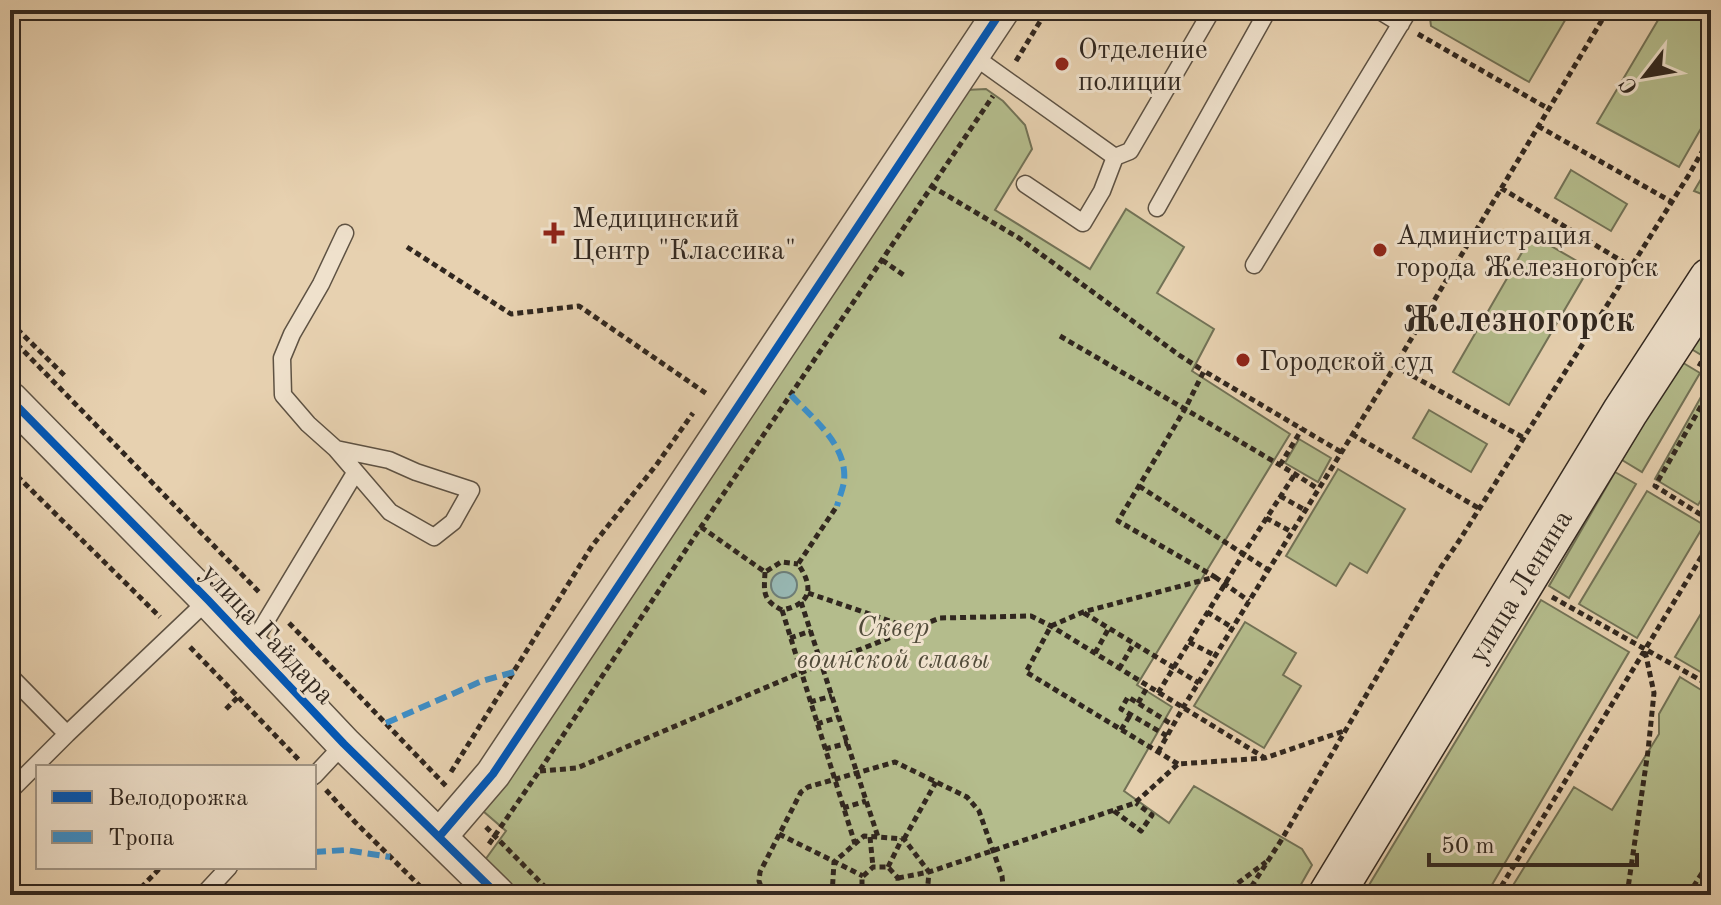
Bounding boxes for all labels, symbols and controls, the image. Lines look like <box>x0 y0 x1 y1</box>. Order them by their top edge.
north arrow <box>1605 36 1685 116</box>
place label: Отделение полиции <box>1078 37 1208 97</box>
marker: Отделение полиции <box>1053 55 1071 73</box>
text: С <box>1616 73 1643 97</box>
place label: Медицинский Центр "Классика" <box>572 206 796 266</box>
marker: Медицинский Центр "Классика" <box>543 222 565 244</box>
place label: Администрация города Железногорск <box>1396 223 1659 283</box>
marker: Администрация города Железногорск <box>1371 241 1389 259</box>
district label: Железногорск <box>1403 304 1635 340</box>
place label: Городской суд <box>1259 349 1433 377</box>
marker: Городской суд <box>1234 351 1252 369</box>
street label: улица Ленина <box>1465 506 1579 669</box>
street label: улица Гайдара <box>195 559 339 711</box>
park label: Сквер воинской славы <box>796 615 990 675</box>
legend <box>36 765 316 869</box>
text: Велодорожка <box>108 787 248 811</box>
scale bar <box>1429 817 1637 867</box>
text: Тропа <box>108 827 175 851</box>
text: 50 m <box>1441 835 1495 859</box>

